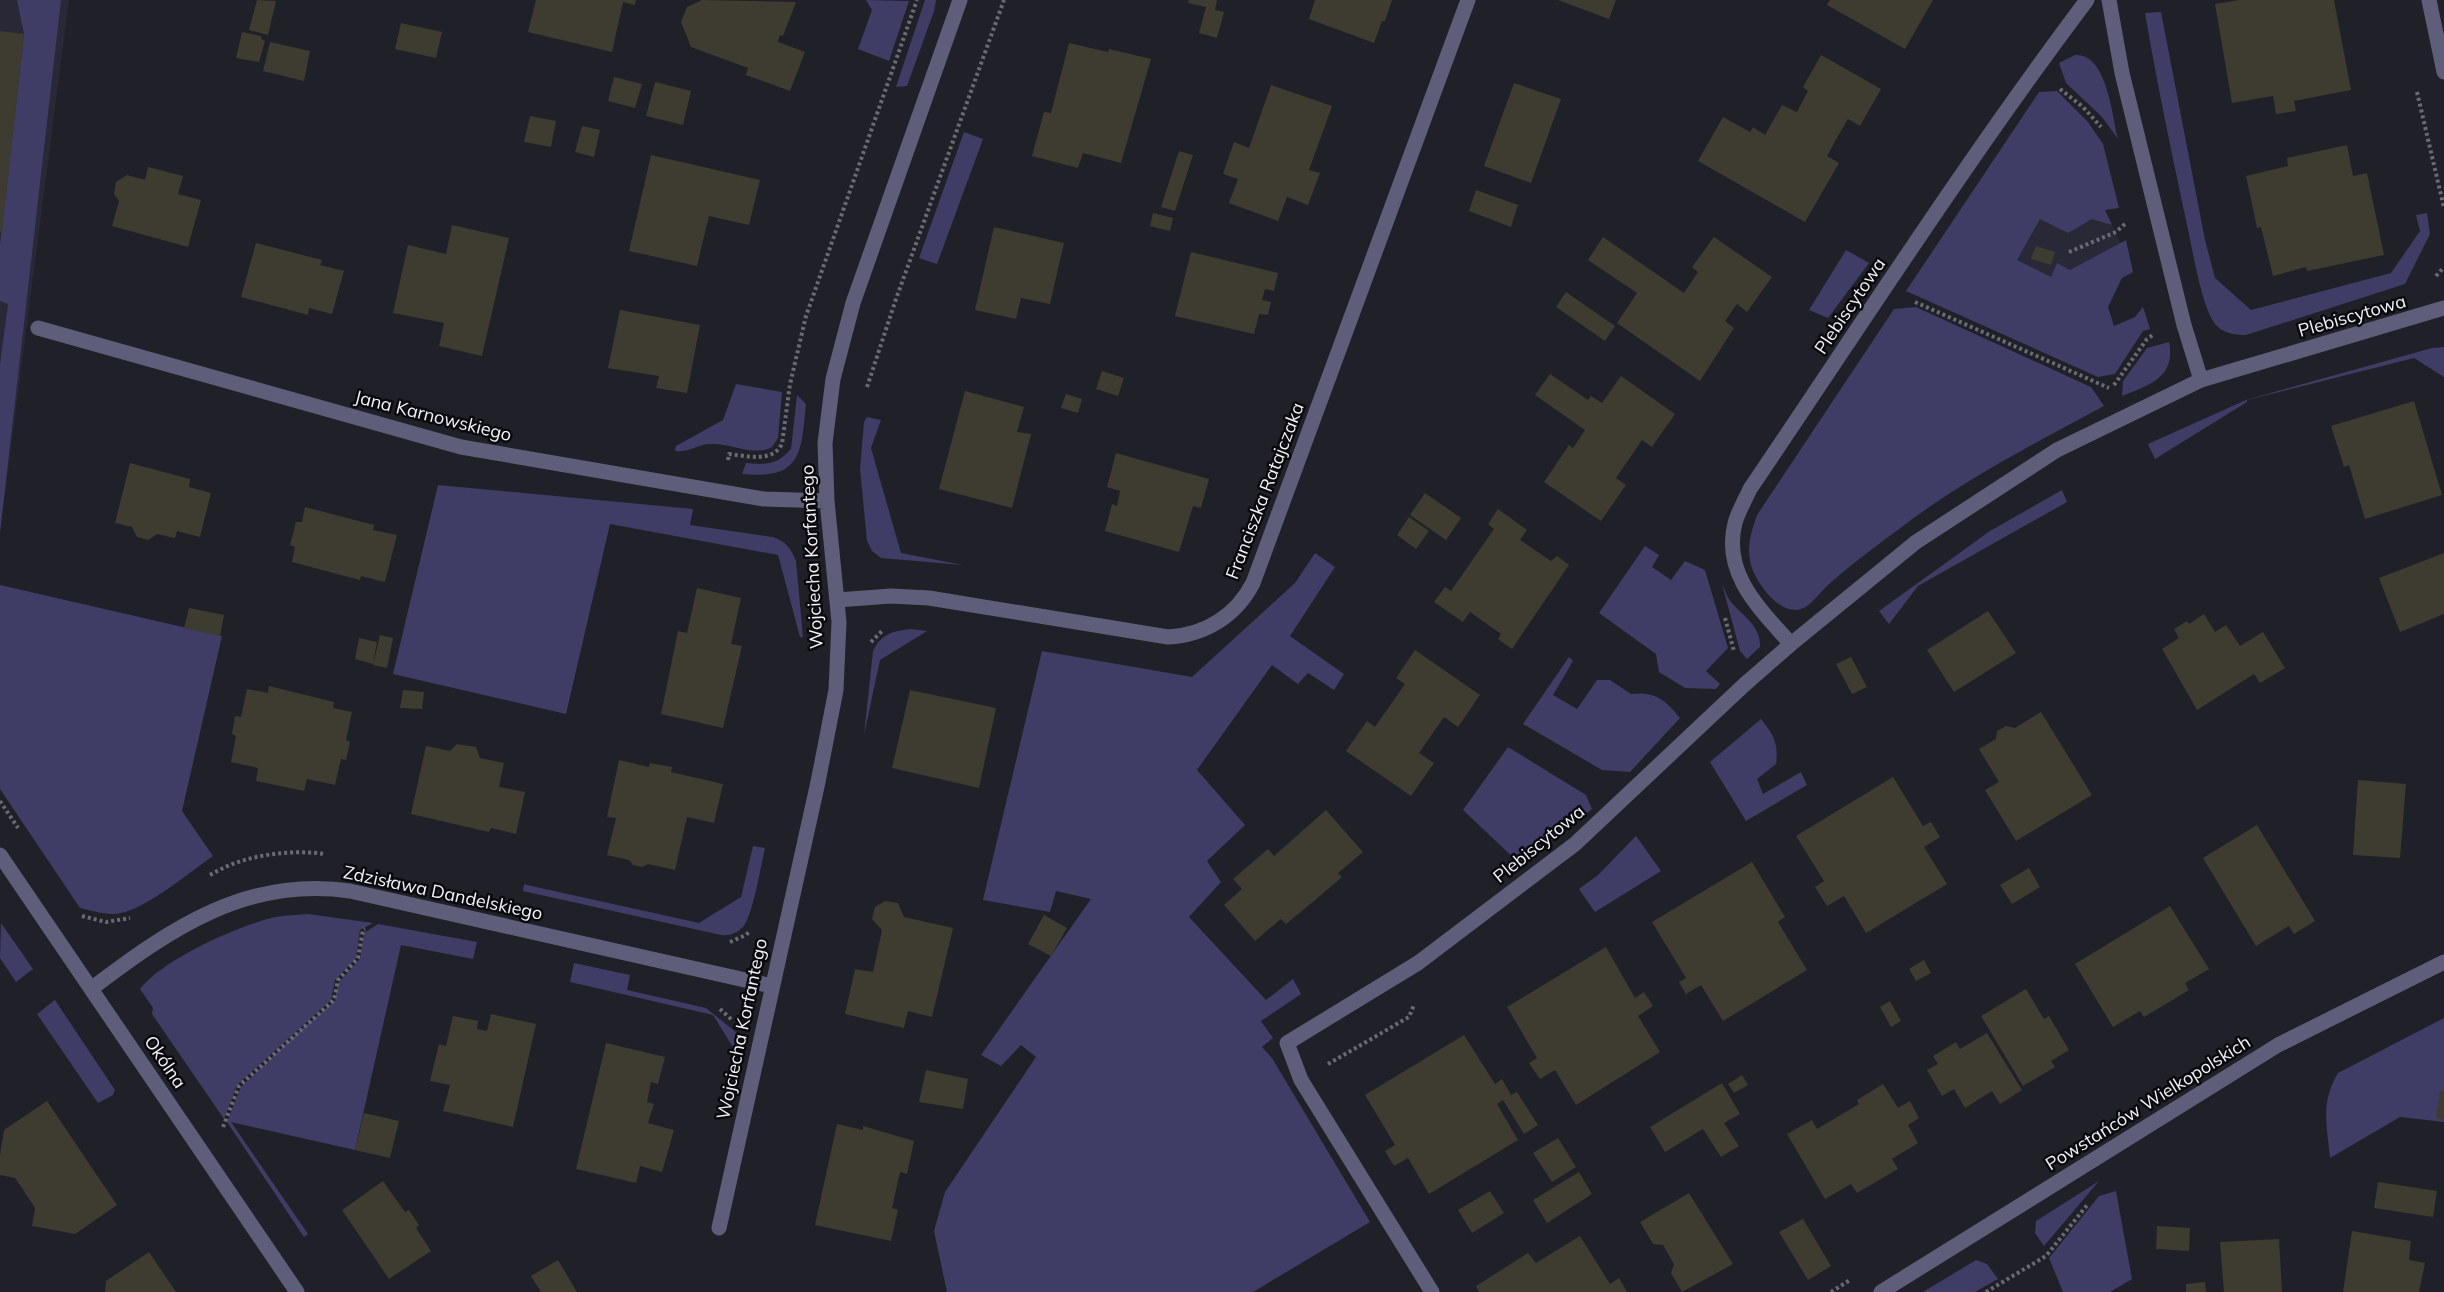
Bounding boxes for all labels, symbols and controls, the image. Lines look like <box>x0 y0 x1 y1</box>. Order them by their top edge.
street label: Plebiscytowa <box>1809 253 1890 358</box>
street label: Plebiscytowa <box>2295 289 2408 342</box>
street label: Jana Karnowskiego <box>352 385 514 446</box>
street label: Franciszka Ratajczaka <box>1220 399 1309 582</box>
street label: Wojciecha Korfantego <box>795 464 828 650</box>
street label: Plebiscytowa <box>1488 800 1589 888</box>
street label: Zdzisława Dandelskiego <box>342 860 545 925</box>
street label: Wojciecha Korfantego <box>711 936 772 1121</box>
street label: Powstańców Wielkopolskich <box>2041 1030 2255 1175</box>
street label: Okólna <box>139 1031 191 1093</box>

